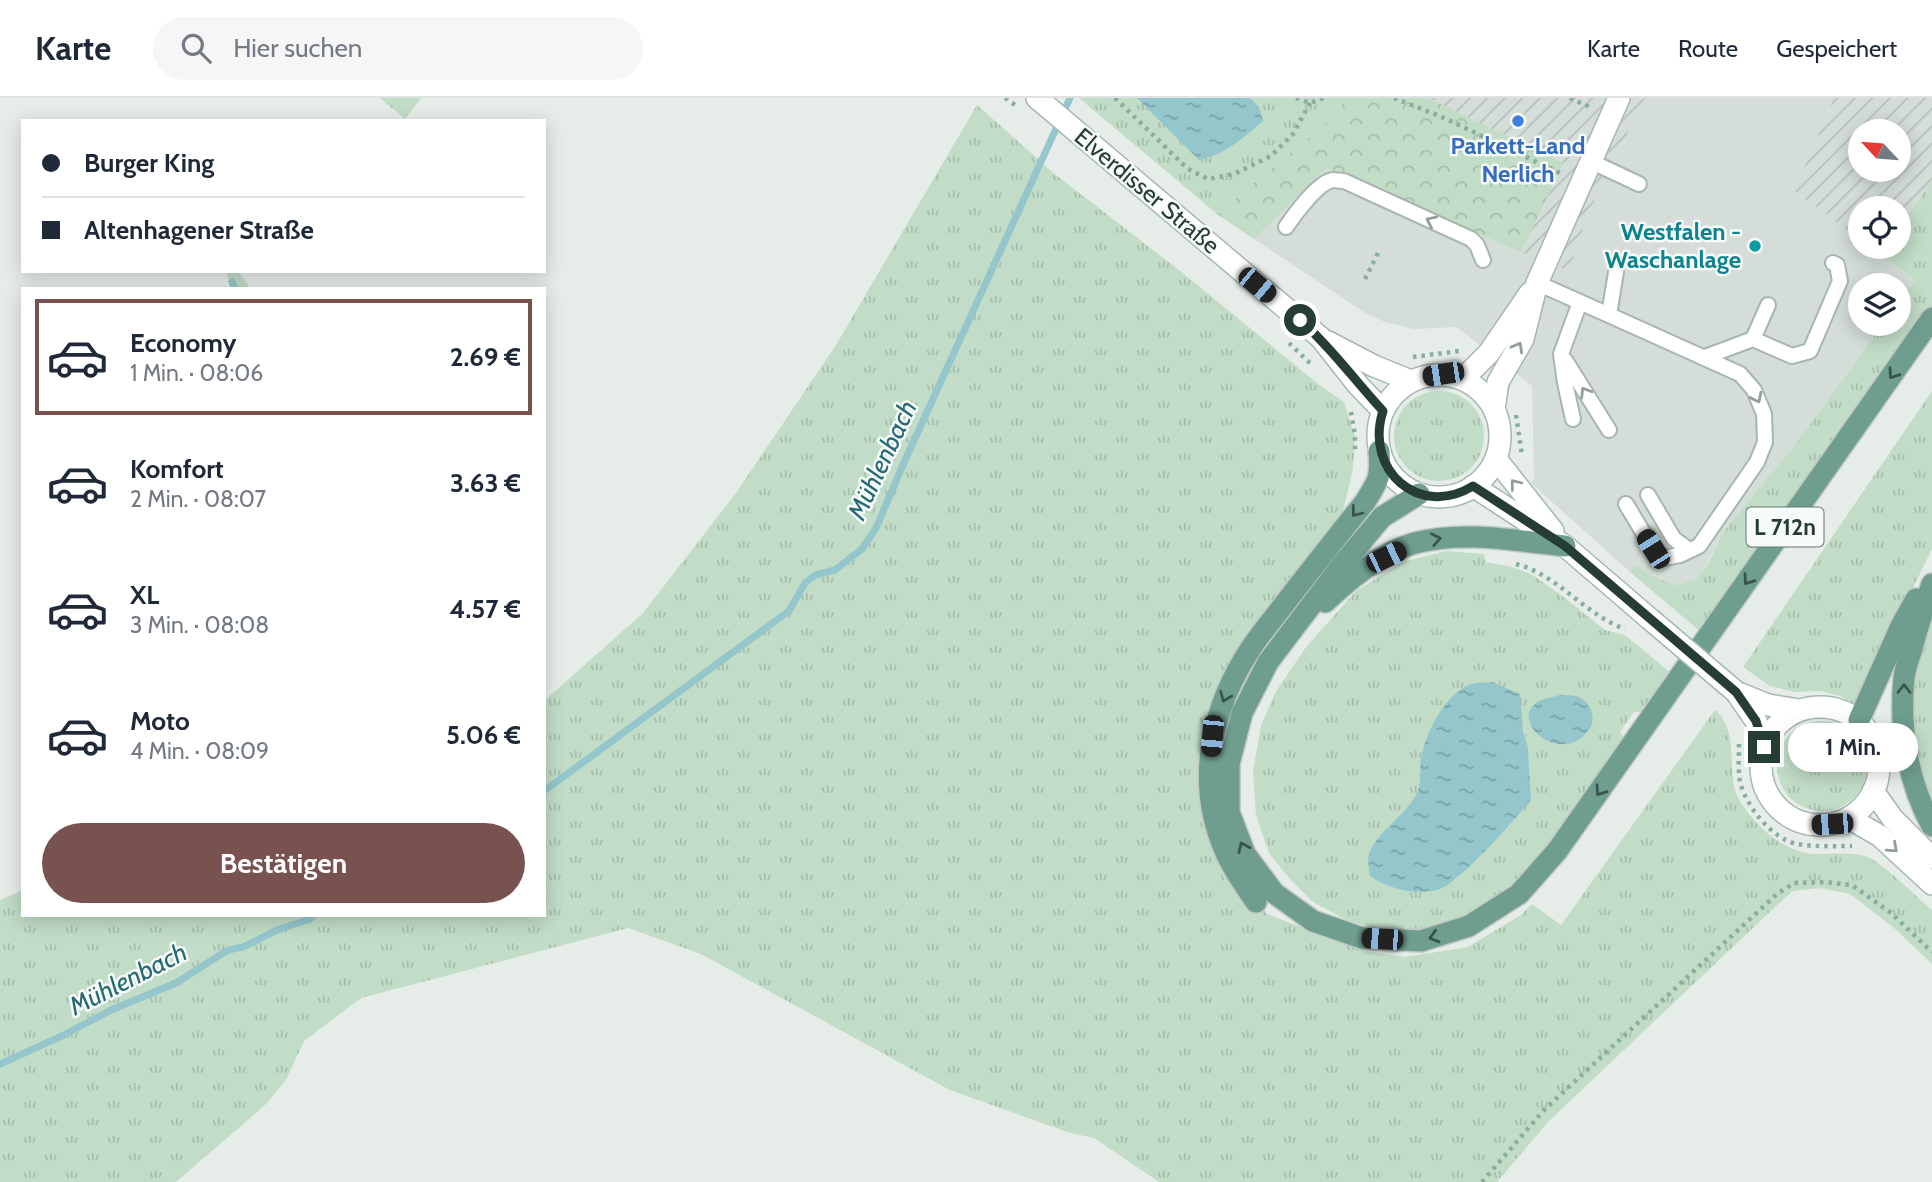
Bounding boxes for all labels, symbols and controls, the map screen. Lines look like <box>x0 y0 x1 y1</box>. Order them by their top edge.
search box <box>153 17 643 80</box>
text: Karte <box>35 28 111 68</box>
icon: search <box>177 29 215 67</box>
text: Hier suchen <box>233 32 362 64</box>
text: Karte <box>1587 34 1640 63</box>
text: Route <box>1678 34 1738 63</box>
text: Gespeichert <box>1776 34 1897 63</box>
marker: Parkett-Land Nerlich <box>1510 113 1526 129</box>
north arrow <box>1848 119 1911 182</box>
map controls <box>1848 119 1911 336</box>
street label: Elverdisser Straße <box>1069 122 1226 260</box>
place label: Parkett-Land Nerlich <box>1451 131 1585 188</box>
text: Burger King <box>84 147 214 179</box>
button: locate <box>1848 196 1911 259</box>
text: Altenhagener Straße <box>84 214 314 246</box>
one-way arrow <box>1426 215 1438 229</box>
place label: Westfalen - Waschanlage <box>1605 217 1741 274</box>
marker: Westfalen - Waschanlage <box>1747 238 1763 254</box>
car <box>1235 263 1280 307</box>
button: layers <box>1848 273 1911 336</box>
route start <box>1284 304 1316 336</box>
icon: car <box>46 326 109 389</box>
text: Economy <box>130 327 236 359</box>
text: 2.69 € <box>450 341 521 373</box>
one-way arrow <box>1510 342 1523 355</box>
text: 1 Min. · 08:06 <box>130 359 263 387</box>
car <box>1421 360 1466 388</box>
one-way arrow <box>1889 366 1901 379</box>
one-way arrow <box>1580 387 1593 400</box>
one-way arrow <box>1748 391 1762 403</box>
water label: Mühlenbach <box>840 395 924 526</box>
icon: car <box>46 452 109 515</box>
text: Komfort <box>130 453 224 485</box>
text: 3.63 € <box>450 467 521 499</box>
one-way arrow <box>1510 479 1523 492</box>
text: 2 Min. · 08:07 <box>130 485 266 513</box>
one-way arrow <box>1352 505 1365 517</box>
road number: L 712n <box>1746 508 1824 546</box>
car <box>1633 526 1674 572</box>
one-way arrow <box>1430 533 1442 548</box>
car <box>1363 538 1410 576</box>
one-way arrow <box>1744 572 1756 585</box>
icon: car <box>46 578 109 641</box>
text: XL <box>130 579 159 611</box>
text: 4.57 € <box>449 593 521 625</box>
text: 3 Min. · 08:08 <box>130 611 269 639</box>
one-way arrow <box>1896 683 1912 694</box>
one-way arrow <box>1219 690 1233 703</box>
icon: car <box>46 704 109 767</box>
text: Moto <box>130 705 190 737</box>
car <box>1200 714 1225 758</box>
text: 5.06 € <box>446 719 521 751</box>
callout: 1 Min. <box>1788 722 1918 772</box>
route end <box>1748 731 1780 763</box>
text: 1 Min. <box>1825 733 1881 761</box>
text: 4 Min. · 08:09 <box>130 737 269 765</box>
one-way arrow <box>1596 783 1608 796</box>
car <box>1811 812 1854 836</box>
button: Bestätigen <box>42 823 525 903</box>
one-way arrow <box>1884 840 1897 852</box>
one-way arrow <box>1237 842 1251 855</box>
car <box>1361 927 1404 951</box>
one-way arrow <box>1428 929 1440 943</box>
water label: Mühlenbach <box>63 936 192 1023</box>

